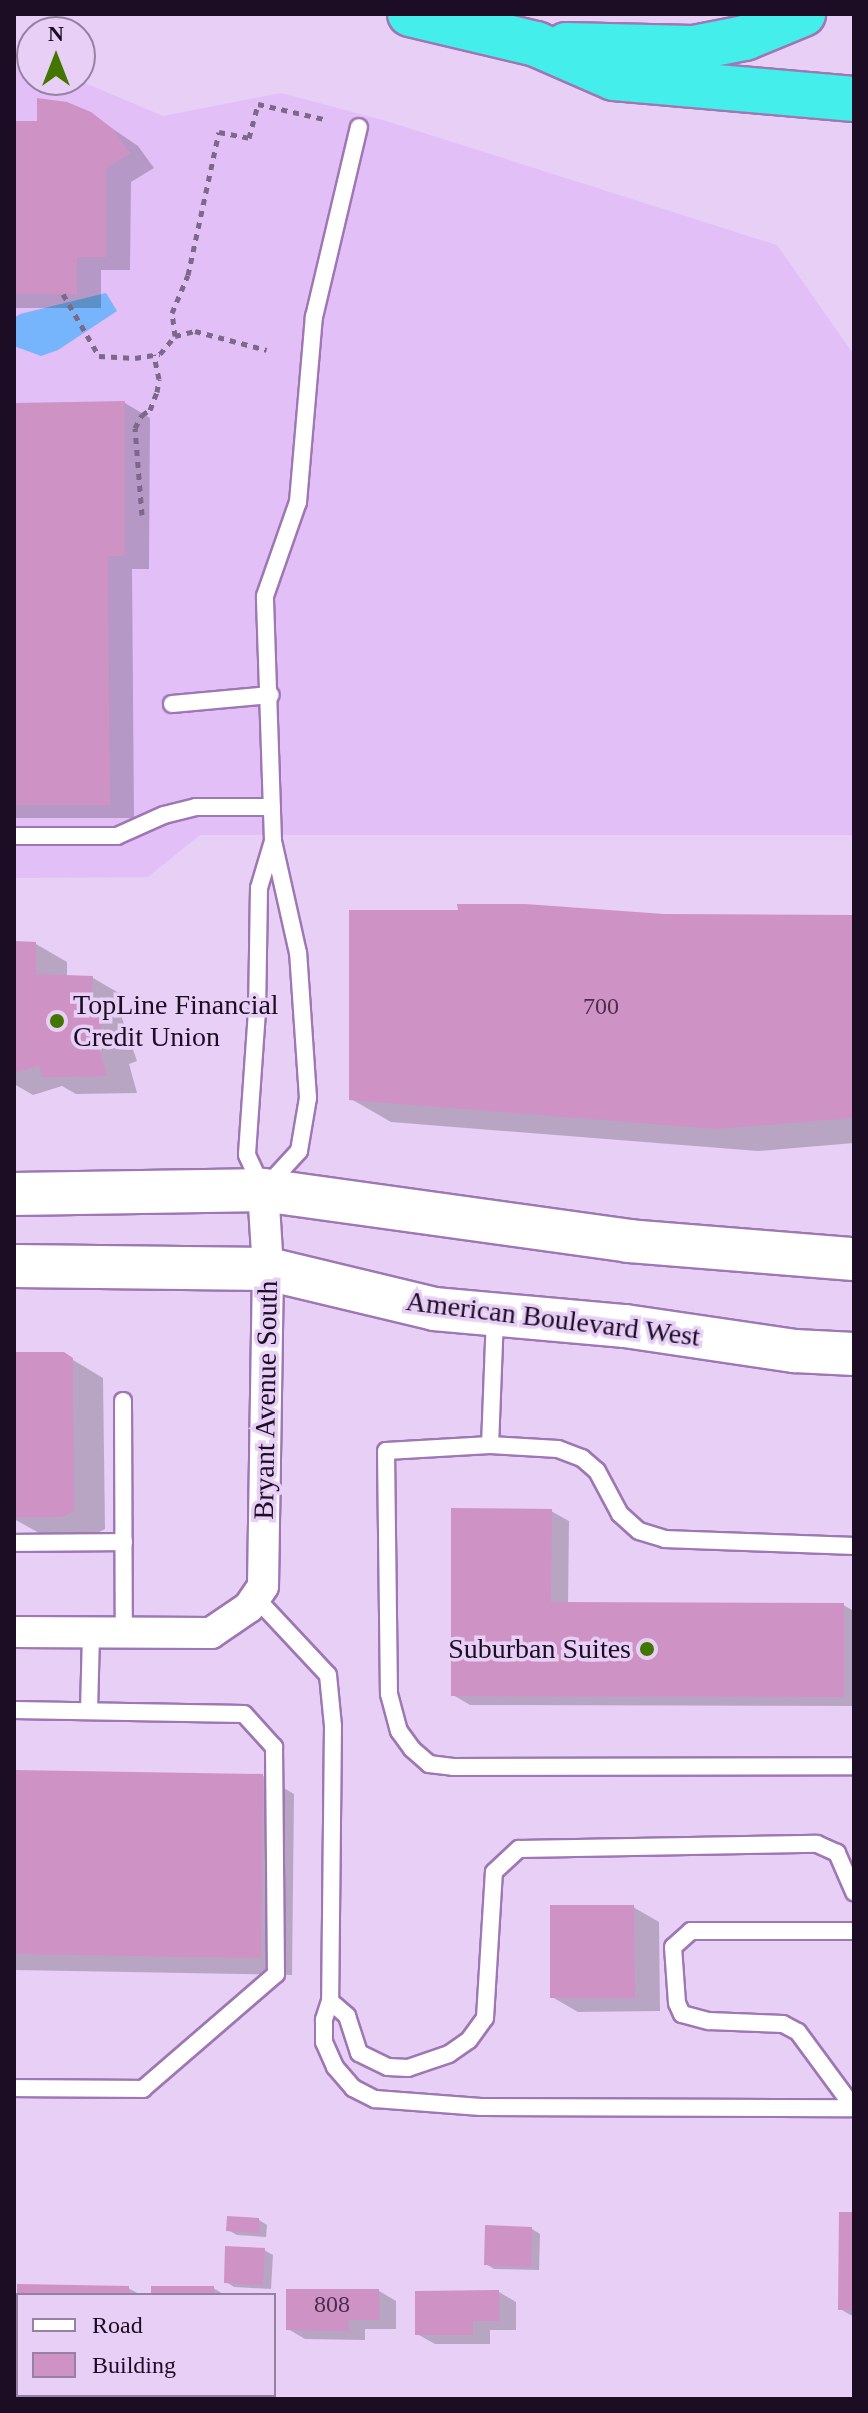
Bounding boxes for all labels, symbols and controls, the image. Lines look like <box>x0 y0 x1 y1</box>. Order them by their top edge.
north arrow <box>16 16 96 96</box>
text: N <box>48 21 64 46</box>
place label: TopLine Financial Credit Union <box>73 988 279 1054</box>
house number: 700 <box>583 993 619 1021</box>
marker: TopLine Financial Credit Union <box>48 1012 66 1030</box>
street label: Bryant Avenue South <box>247 1279 285 1521</box>
street label: American Boulevard West <box>404 1284 702 1354</box>
place label: Suburban Suites <box>448 1632 631 1666</box>
marker: Suburban Suites <box>638 1640 656 1658</box>
house number: 808 <box>314 2291 350 2319</box>
legend <box>16 2293 276 2397</box>
text: Road <box>92 2312 143 2338</box>
text: Building <box>92 2352 176 2378</box>

